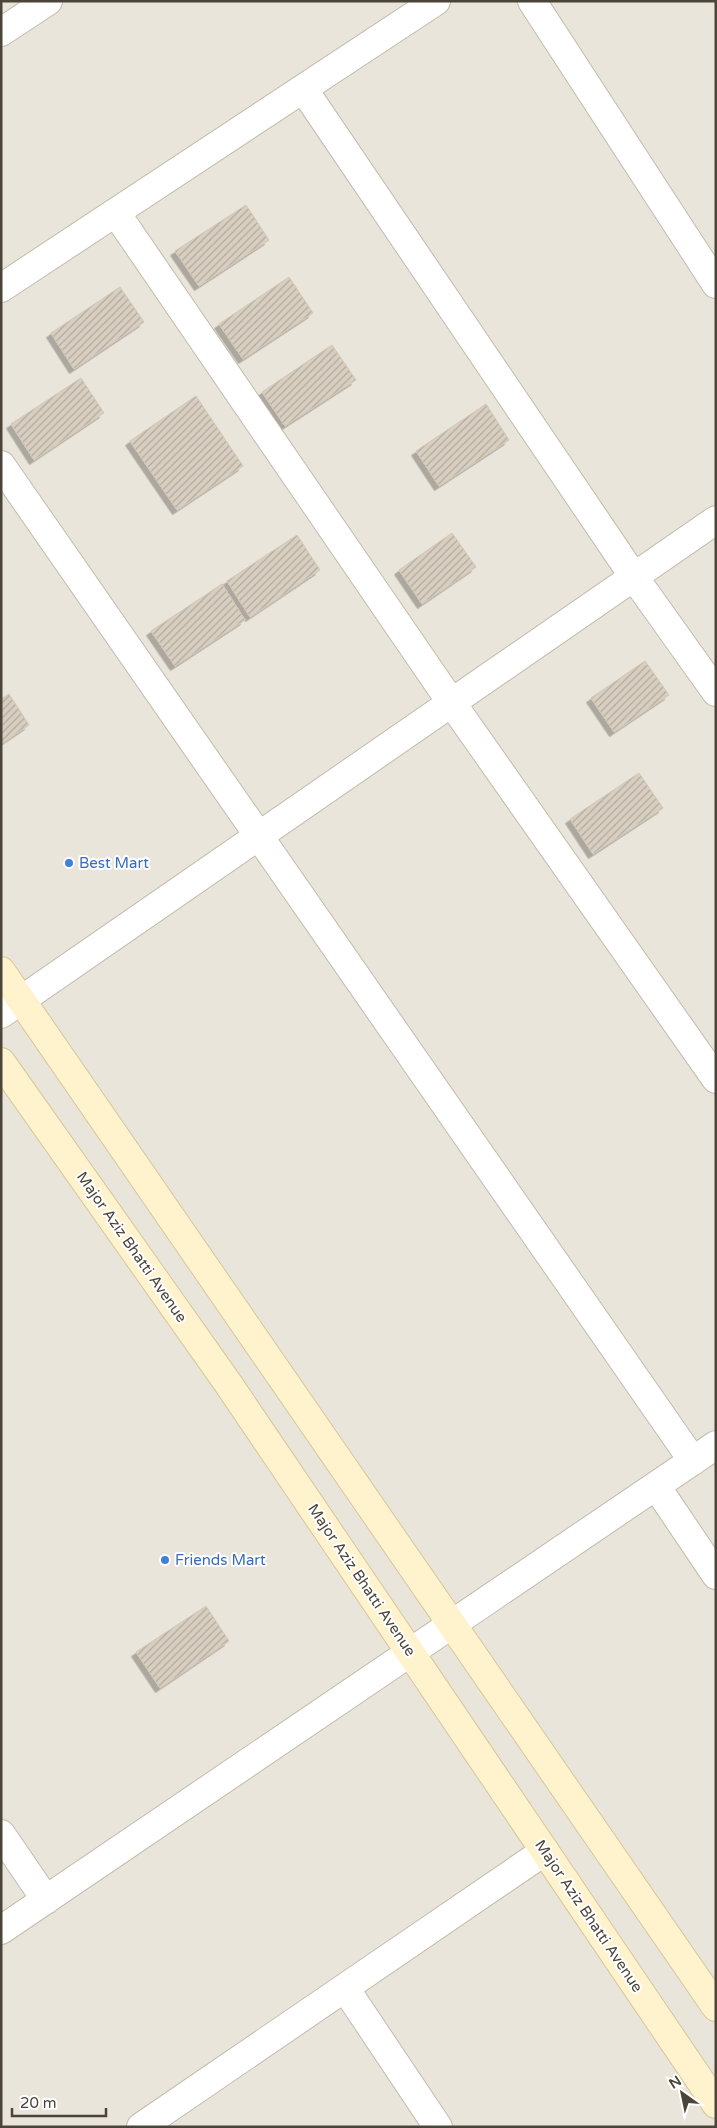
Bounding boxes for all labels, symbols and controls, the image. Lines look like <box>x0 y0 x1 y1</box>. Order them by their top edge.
place label: Best Mart <box>79 854 149 872</box>
marker: Best Mart <box>63 857 75 869</box>
street label: Major Aziz Bhatti Avenue <box>73 1168 191 1326</box>
street label: Major Aziz Bhatti Avenue <box>304 1500 420 1660</box>
place label: Friends Mart <box>175 1551 266 1569</box>
marker: Friends Mart <box>159 1554 171 1566</box>
street label: Major Aziz Bhatti Avenue <box>531 1836 647 1996</box>
north arrow <box>657 2068 707 2118</box>
text: N <box>666 2072 685 2093</box>
scale bar <box>12 2086 106 2118</box>
text: 20 m <box>20 2094 57 2112</box>

